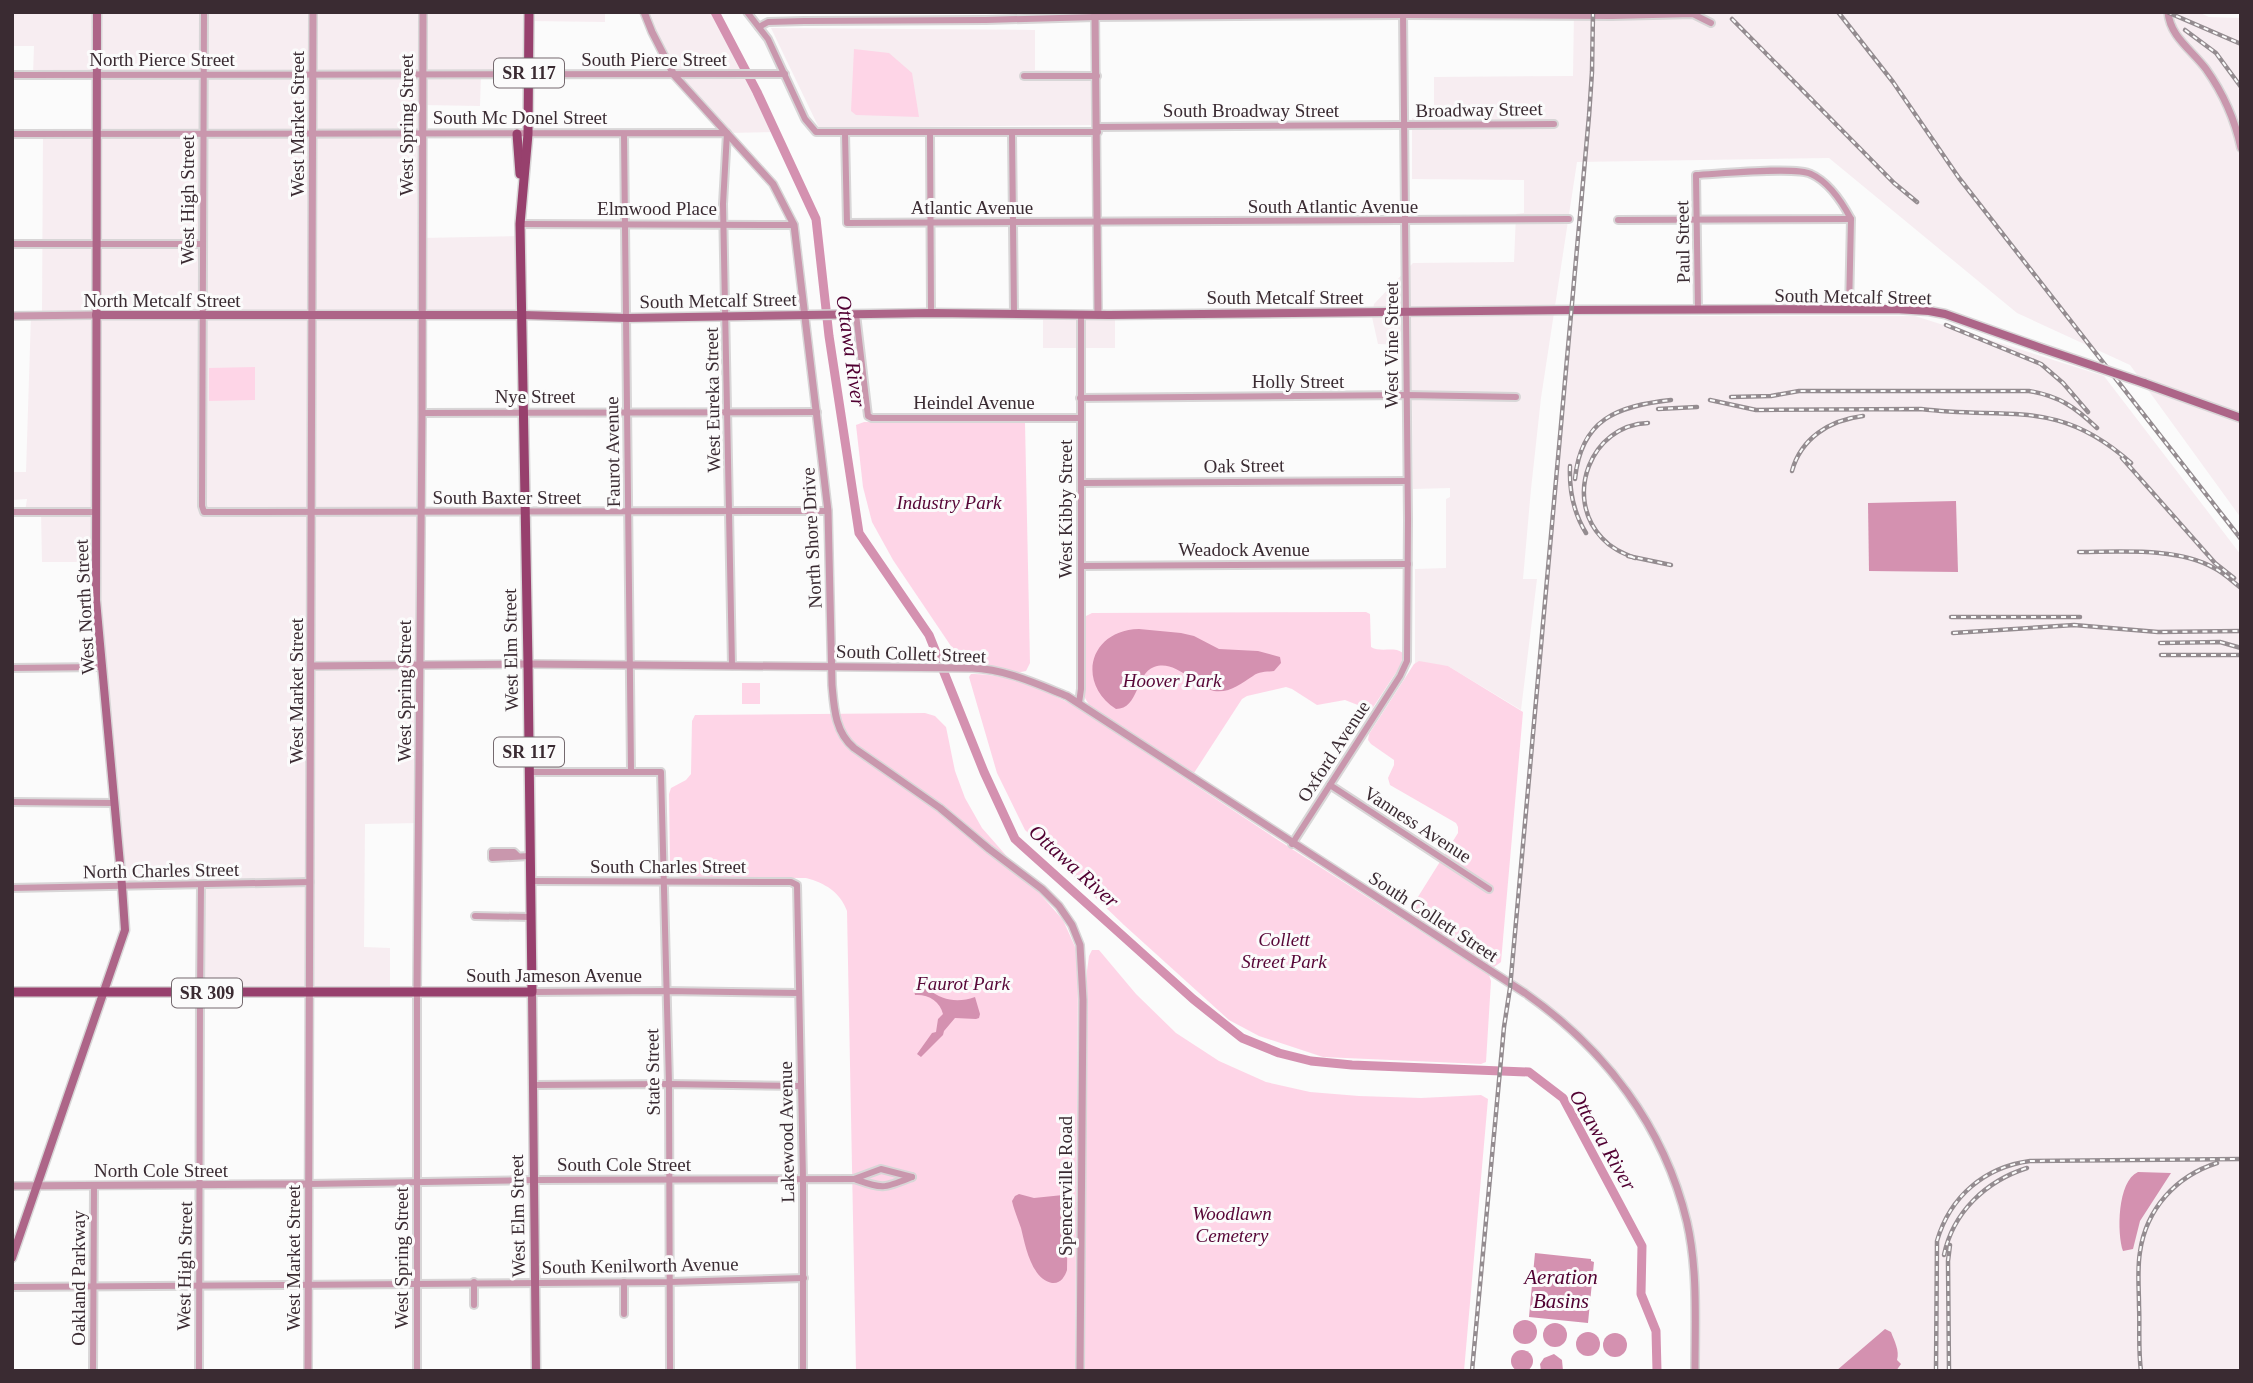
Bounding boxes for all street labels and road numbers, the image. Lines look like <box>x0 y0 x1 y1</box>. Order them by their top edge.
street label: North Pierce Street <box>89 49 236 70</box>
street label: South Pierce Street <box>581 49 728 70</box>
street label: West Market Street <box>287 50 308 197</box>
street label: West Spring Street <box>396 53 417 196</box>
road number: SR 117 <box>494 58 564 88</box>
street label: Broadway Street <box>1415 98 1543 121</box>
street label: South Broadway Street <box>1163 100 1340 121</box>
street label: South Mc Donel Street <box>433 107 608 128</box>
street label: West High Street <box>177 135 198 265</box>
street label: South Atlantic Avenue <box>1248 196 1418 217</box>
street label: Atlantic Avenue <box>911 197 1033 218</box>
street label: Elmwood Place <box>597 198 717 219</box>
street label: Paul Street <box>1671 200 1694 284</box>
street label: West Vine Street <box>1381 281 1402 408</box>
street label: South Metcalf Street <box>1774 285 1933 308</box>
street label: South Metcalf Street <box>1206 287 1364 308</box>
street label: South Metcalf Street <box>639 289 798 312</box>
street label: North Metcalf Street <box>83 290 241 311</box>
street label: West Eureka Street <box>701 327 724 473</box>
street label: Holly Street <box>1252 371 1345 392</box>
street label: Nye Street <box>495 386 576 407</box>
street label: Heindel Avenue <box>913 392 1035 413</box>
street label: Faurot Avenue <box>601 396 624 508</box>
street label: West Kibby Street <box>1055 439 1076 578</box>
street label: Oak Street <box>1203 454 1285 477</box>
street label: North Shore Drive <box>797 467 826 609</box>
street label: South Baxter Street <box>433 487 582 508</box>
street label: West North Street <box>70 538 99 675</box>
street label: Weadock Avenue <box>1178 539 1310 560</box>
street label: West Elm Street <box>499 588 522 712</box>
street label: West Market Street <box>286 617 307 764</box>
street label: West Spring Street <box>394 619 415 762</box>
street label: South Collett Street <box>836 640 987 667</box>
street label: Oxford Avenue <box>1293 697 1374 806</box>
road number: SR 117 <box>494 738 564 766</box>
street label: Vanness Avenue <box>1360 782 1475 867</box>
street label: South Charles Street <box>590 856 747 877</box>
street label: North Charles Street <box>83 859 240 882</box>
street label: South Collett Street <box>1365 867 1503 966</box>
street label: South Jameson Avenue <box>466 965 642 986</box>
road number: SR 309 <box>172 978 242 1008</box>
street label: State Street <box>641 1028 664 1116</box>
street label: Lakewood Avenue <box>775 1061 798 1203</box>
street label: Spencerville Road <box>1055 1116 1076 1256</box>
street label: West Elm Street <box>506 1154 529 1278</box>
street label: South Cole Street <box>557 1154 692 1175</box>
street label: North Cole Street <box>94 1160 229 1181</box>
street label: West Market Street <box>283 1184 304 1331</box>
street label: West Spring Street <box>391 1186 412 1329</box>
street label: West High Street <box>173 1200 196 1331</box>
street label: Oakland Parkway <box>68 1210 89 1346</box>
street label: South Kenilworth Avenue <box>541 1253 739 1278</box>

